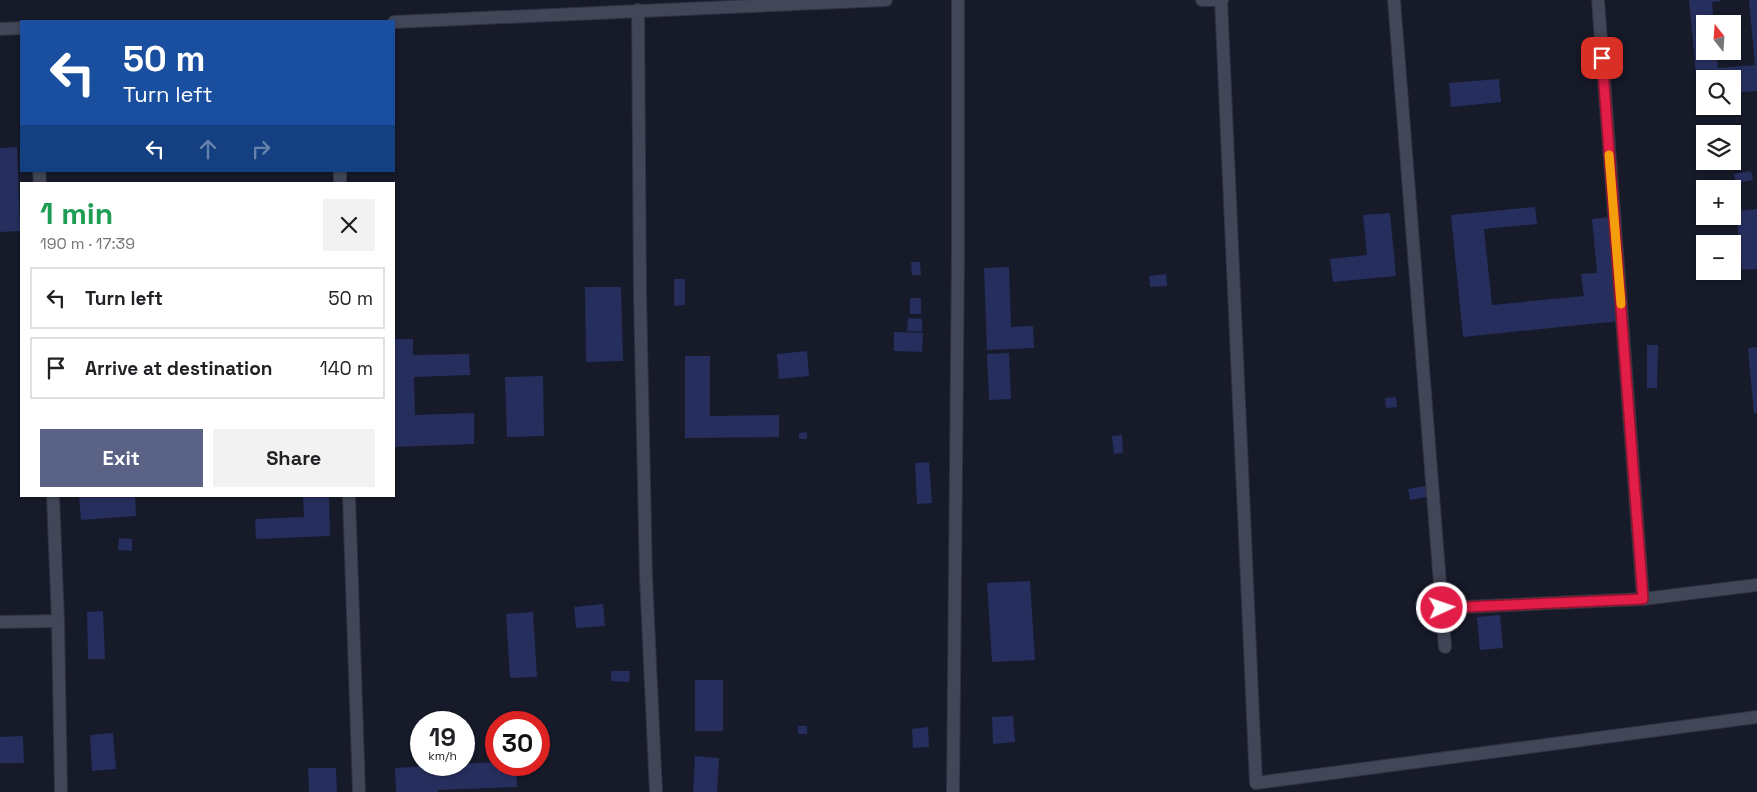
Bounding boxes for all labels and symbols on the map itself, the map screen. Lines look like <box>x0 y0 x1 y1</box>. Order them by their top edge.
north arrow <box>1696 15 1741 60</box>
pin <box>1581 37 1623 79</box>
position arrow <box>1415 581 1467 633</box>
speed limit sign: 30 <box>485 711 550 776</box>

